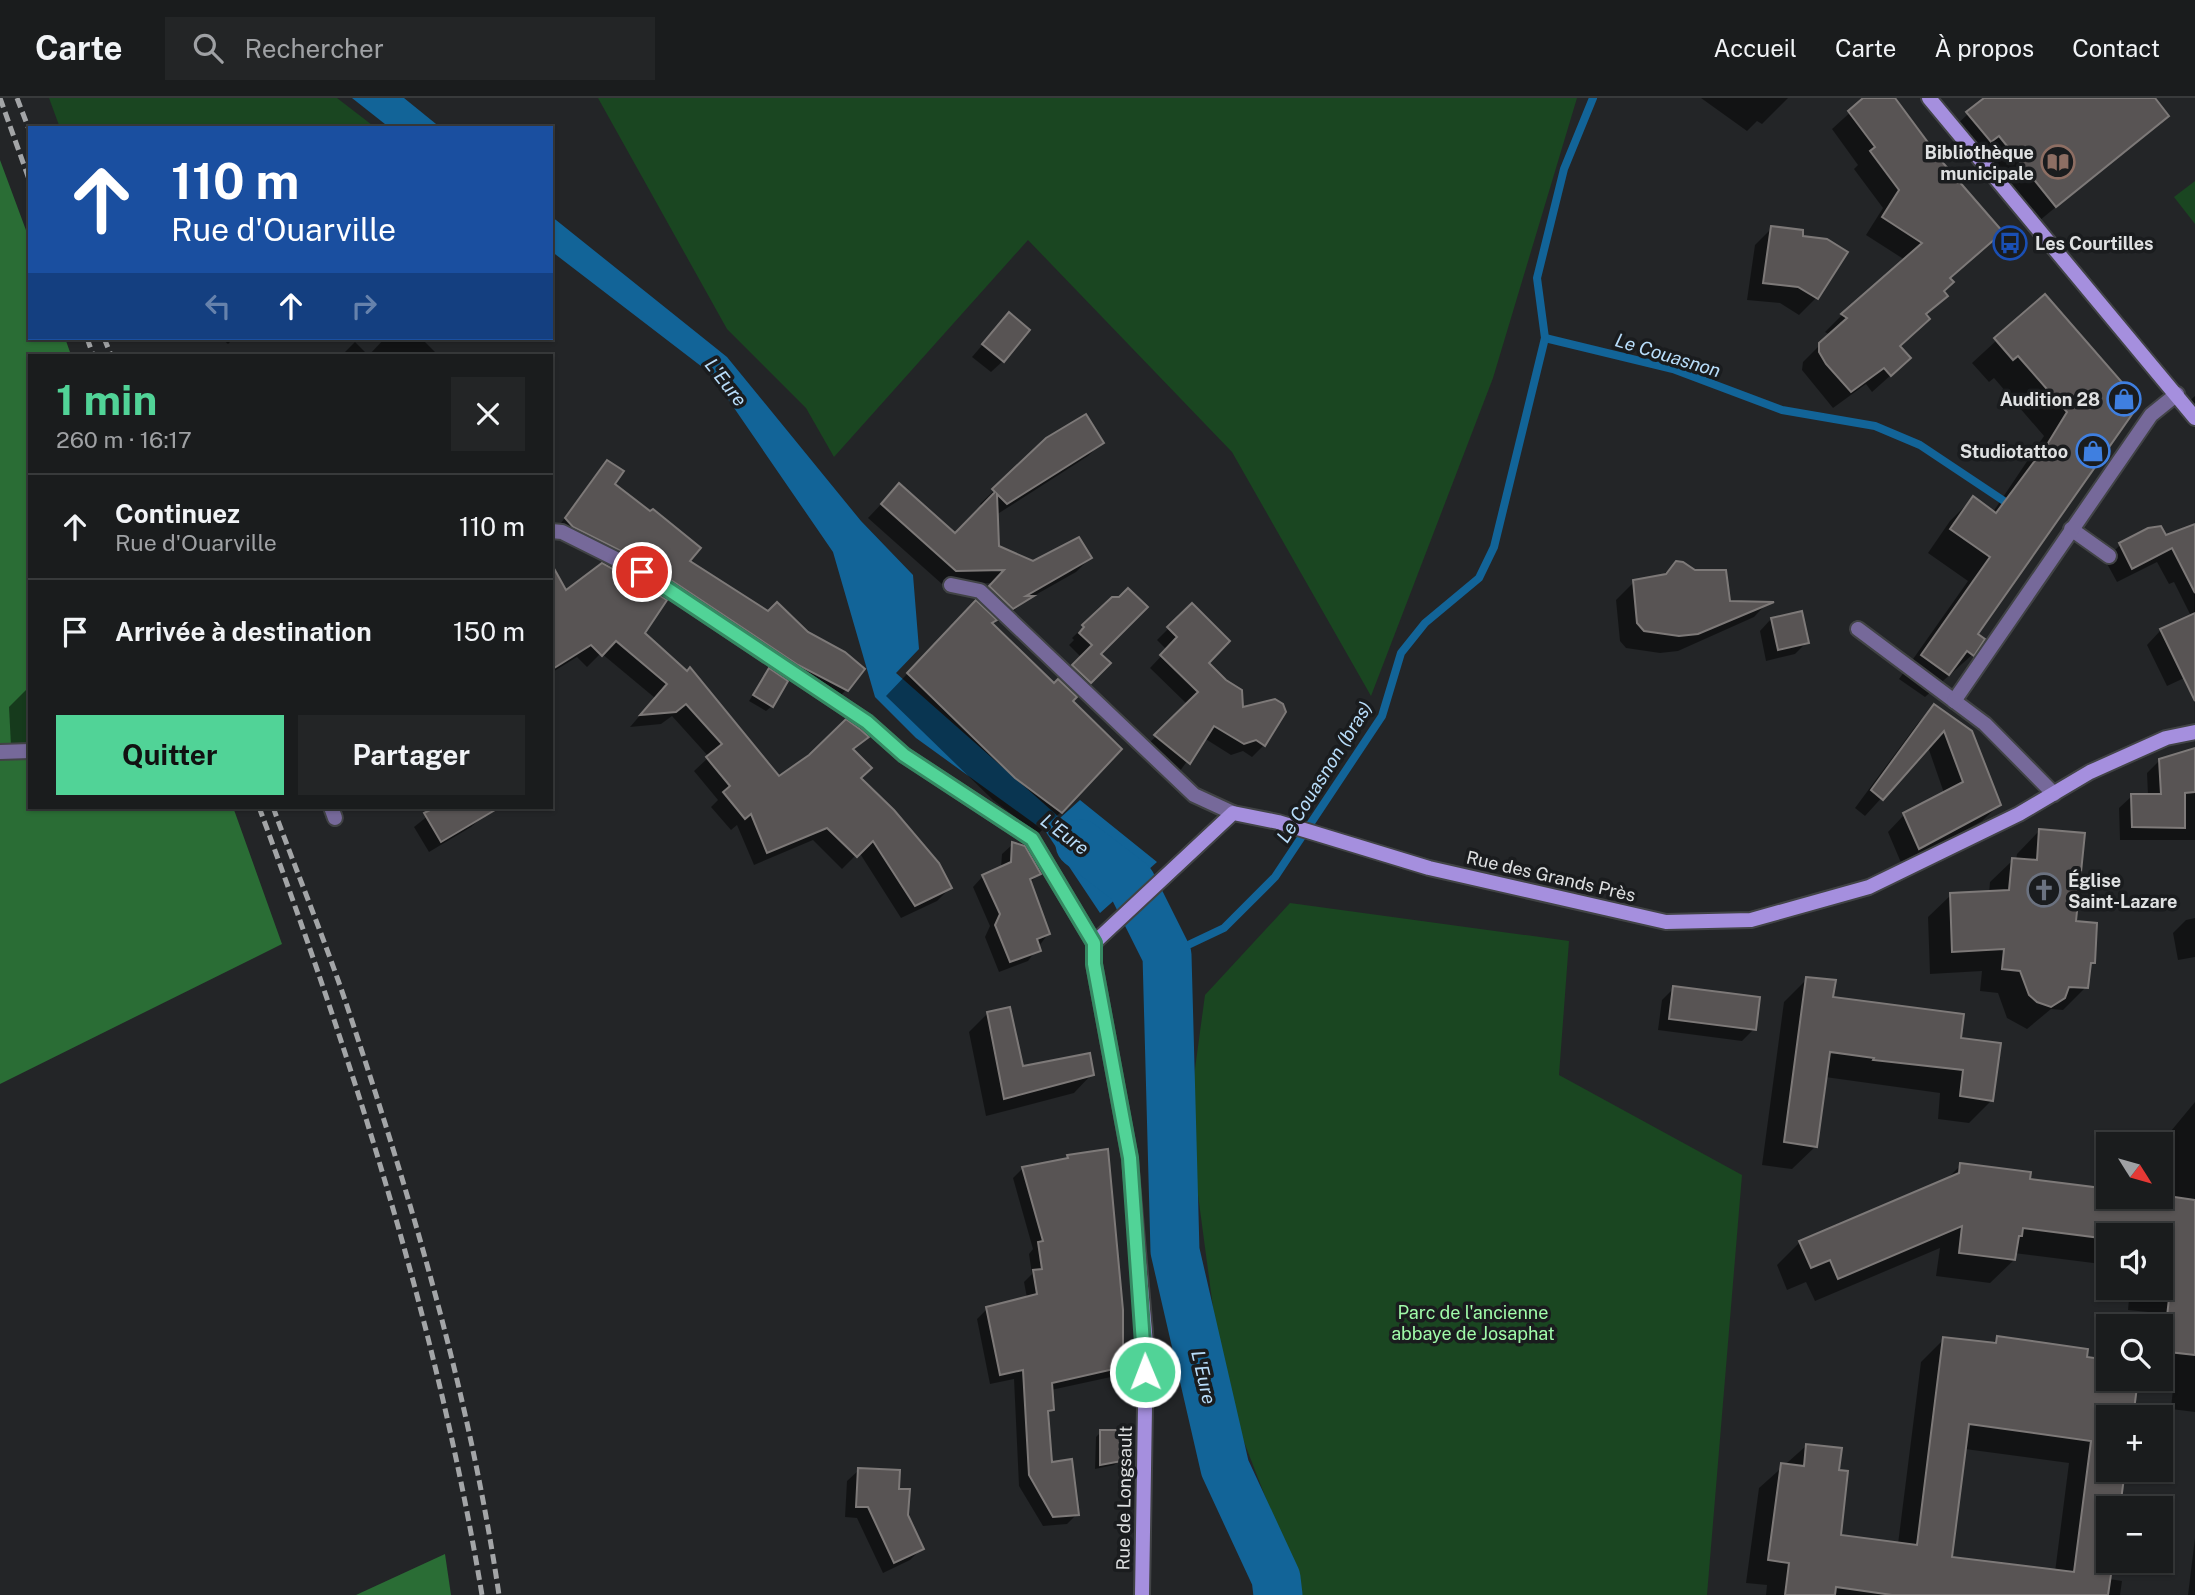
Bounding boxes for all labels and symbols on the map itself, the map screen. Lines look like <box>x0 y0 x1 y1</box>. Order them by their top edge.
place label: Bibliothèque municipale <box>1925 142 2034 184</box>
library icon: Bibliothèque municipale <box>2039 143 2077 181</box>
bus stop icon: Les Courtilles <box>1991 224 2029 262</box>
place label: Les Courtilles <box>2035 233 2154 254</box>
water label: Le Couasnon <box>1612 328 1724 382</box>
water label: L'Eure <box>701 354 751 410</box>
shop icon: Audition 28 <box>2105 380 2143 418</box>
place label: Audition 28 <box>2000 389 2100 410</box>
shop icon: Studiotattoo <box>2074 432 2112 470</box>
place label: Studiotattoo <box>1960 441 2068 462</box>
pin <box>612 542 672 602</box>
water label: Le Couasnon (bras) <box>1272 697 1376 847</box>
water label: L'Eure <box>1037 809 1093 859</box>
street label: Rue des Grands Près <box>1464 846 1638 906</box>
place label: Église Saint-Lazare <box>2068 869 2177 912</box>
church icon: Église Saint-Lazare <box>2025 871 2063 909</box>
north arrow <box>2096 1132 2174 1209</box>
park label: Parc de l'ancienne abbaye de Josaphat <box>1391 1302 1555 1344</box>
position arrow <box>1108 1335 1182 1409</box>
water label: L'Eure <box>1187 1348 1221 1406</box>
street label: Rue de Longsault <box>1112 1425 1136 1571</box>

